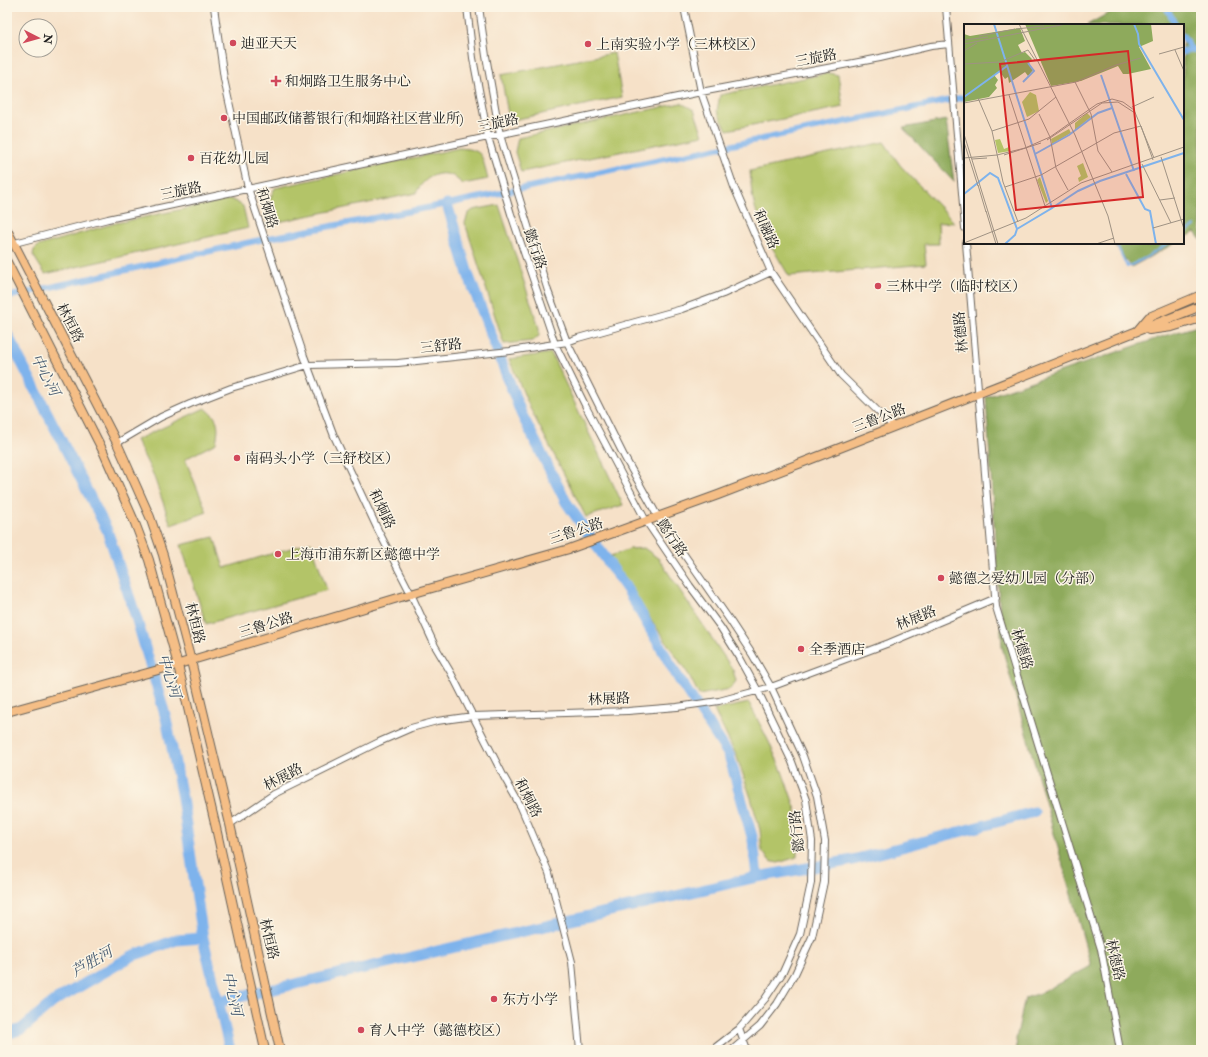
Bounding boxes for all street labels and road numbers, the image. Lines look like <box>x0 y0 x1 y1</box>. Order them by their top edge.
street label: 三旋路 <box>794 46 838 70</box>
street label: 三旋路 <box>476 110 520 136</box>
street label: 三旋路 <box>159 178 203 204</box>
street label: 和炯路 <box>253 185 281 231</box>
street label: 和融路 <box>750 206 782 252</box>
street label: 懿行路 <box>520 226 550 272</box>
street label: 林恒路 <box>53 300 87 346</box>
street label: 林德路 <box>951 310 971 354</box>
street label: 三舒路 <box>419 335 463 357</box>
street label: 三鲁公路 <box>850 400 908 436</box>
street label: 和炯路 <box>365 486 399 532</box>
street label: 三鲁公路 <box>547 514 605 548</box>
street label: 懿行路 <box>653 516 691 560</box>
street label: 林恒路 <box>182 601 208 645</box>
street label: 林展路 <box>893 602 939 634</box>
street label: 三鲁公路 <box>237 609 295 641</box>
street label: 林德路 <box>1008 626 1036 672</box>
street label: 林展路 <box>588 689 630 709</box>
street label: 林展路 <box>260 760 306 794</box>
street label: 和炯路 <box>511 775 545 821</box>
street label: 懿行路 <box>786 809 808 853</box>
street label: 林恒路 <box>256 917 282 961</box>
street label: 林德路 <box>1102 938 1128 982</box>

